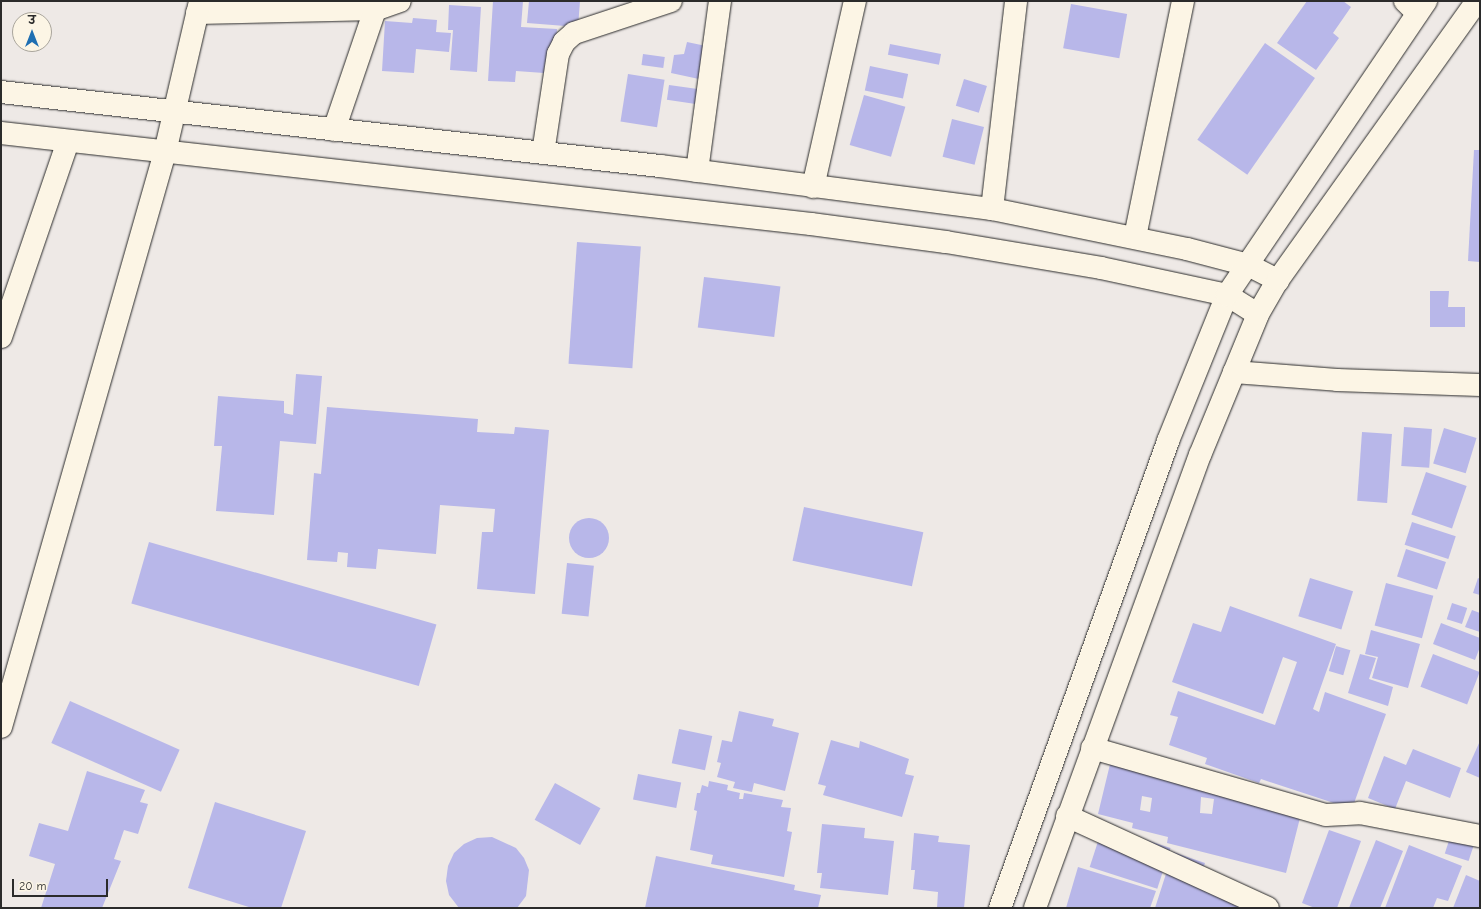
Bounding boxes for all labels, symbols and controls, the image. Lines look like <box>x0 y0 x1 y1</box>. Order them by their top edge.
north arrow <box>12 12 52 52</box>
text: उ <box>28 14 36 27</box>
scale bar <box>14 871 110 897</box>
text: 20 m <box>19 879 47 893</box>

